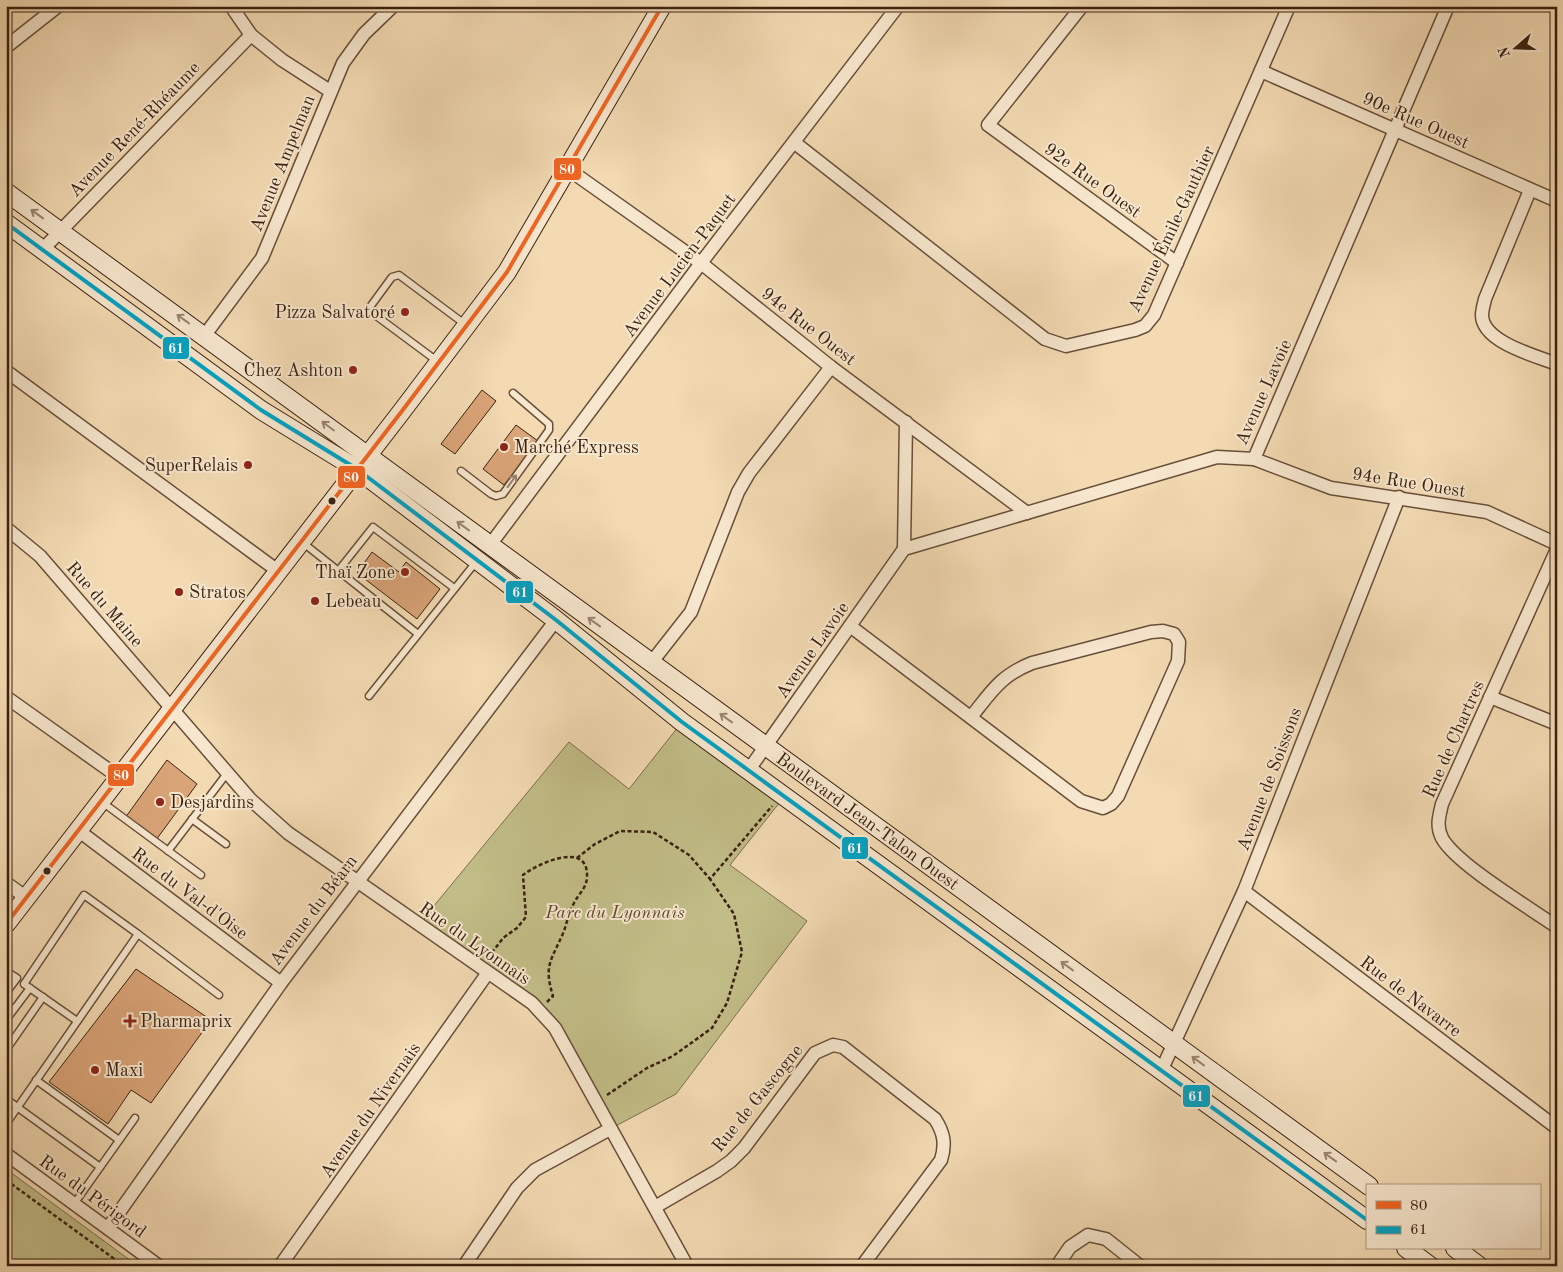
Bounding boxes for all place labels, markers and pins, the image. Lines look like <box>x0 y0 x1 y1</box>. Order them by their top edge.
place label: Pizza Salvatoré <box>274 304 395 322</box>
marker: Pizza Salvatoré <box>399 306 411 318</box>
place label: Chez Ashton <box>244 362 343 380</box>
marker: Chez Ashton <box>347 364 359 376</box>
place label: Marché Express <box>514 439 639 457</box>
marker: Marché Express <box>498 441 510 453</box>
place label: SuperRelais <box>145 457 238 475</box>
marker: SuperRelais <box>242 459 254 471</box>
unlabelled marker <box>327 496 337 506</box>
place label: Thaï Zone <box>315 564 395 582</box>
marker: Thaï Zone <box>399 566 411 578</box>
place label: Stratos <box>189 584 246 602</box>
marker: Stratos <box>173 586 185 598</box>
place label: Lebeau <box>325 593 382 611</box>
marker: Lebeau <box>309 595 321 607</box>
place label: Desjardins <box>170 794 254 812</box>
marker: Desjardins <box>154 796 166 808</box>
unlabelled marker <box>42 866 52 876</box>
place label: Pharmaprix <box>140 1013 232 1031</box>
marker: Pharmaprix <box>124 1015 136 1027</box>
place label: Maxi <box>105 1062 143 1080</box>
marker: Maxi <box>89 1064 101 1076</box>

